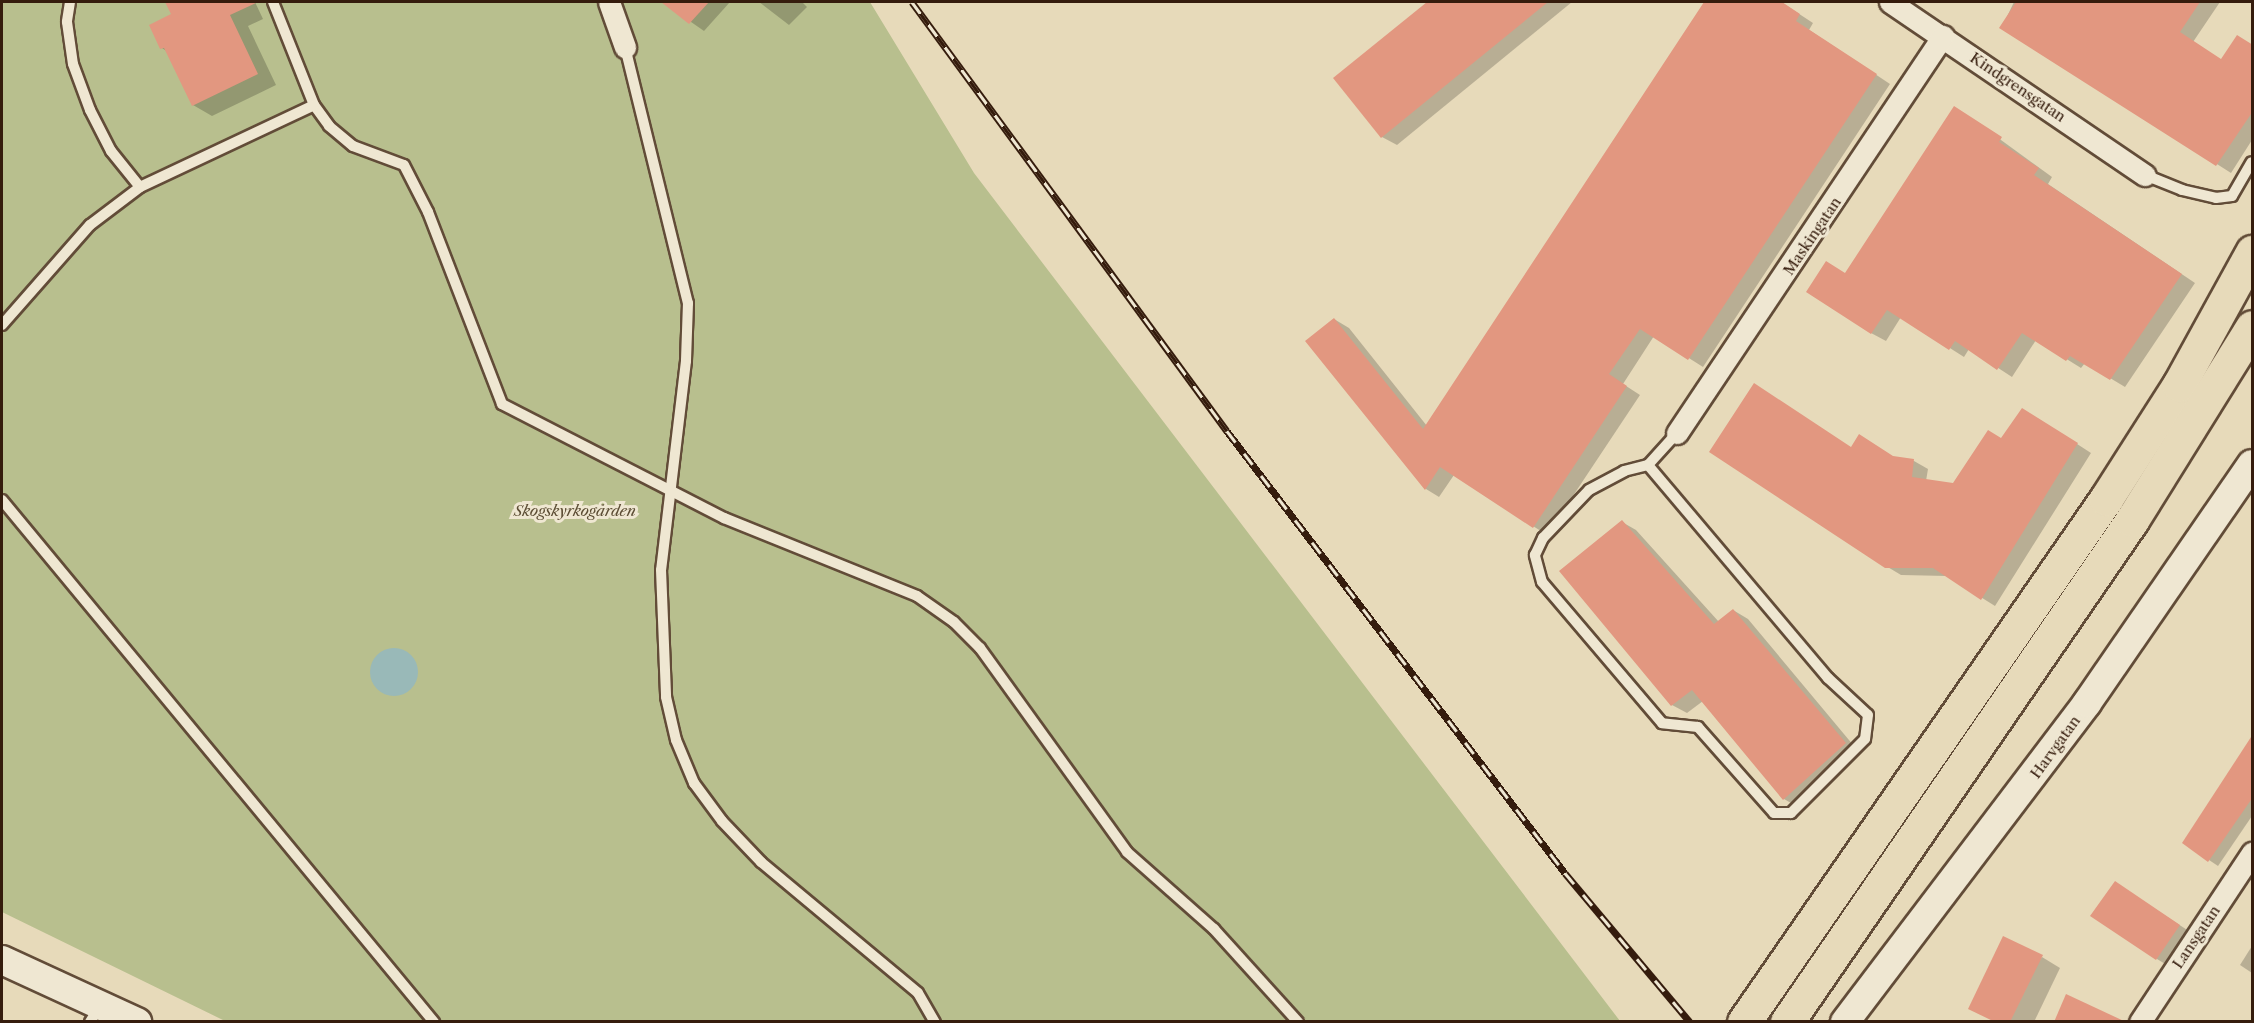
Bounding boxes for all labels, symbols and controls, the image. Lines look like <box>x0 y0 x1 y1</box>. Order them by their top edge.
street label: Kindgrensgatan <box>1967 48 2069 126</box>
street label: Maskingatan <box>1779 193 1845 279</box>
park label: Skogskyrkogården <box>514 502 636 520</box>
street label: Harvgatan <box>2026 712 2084 782</box>
street label: Lansgatan <box>2168 902 2224 972</box>

